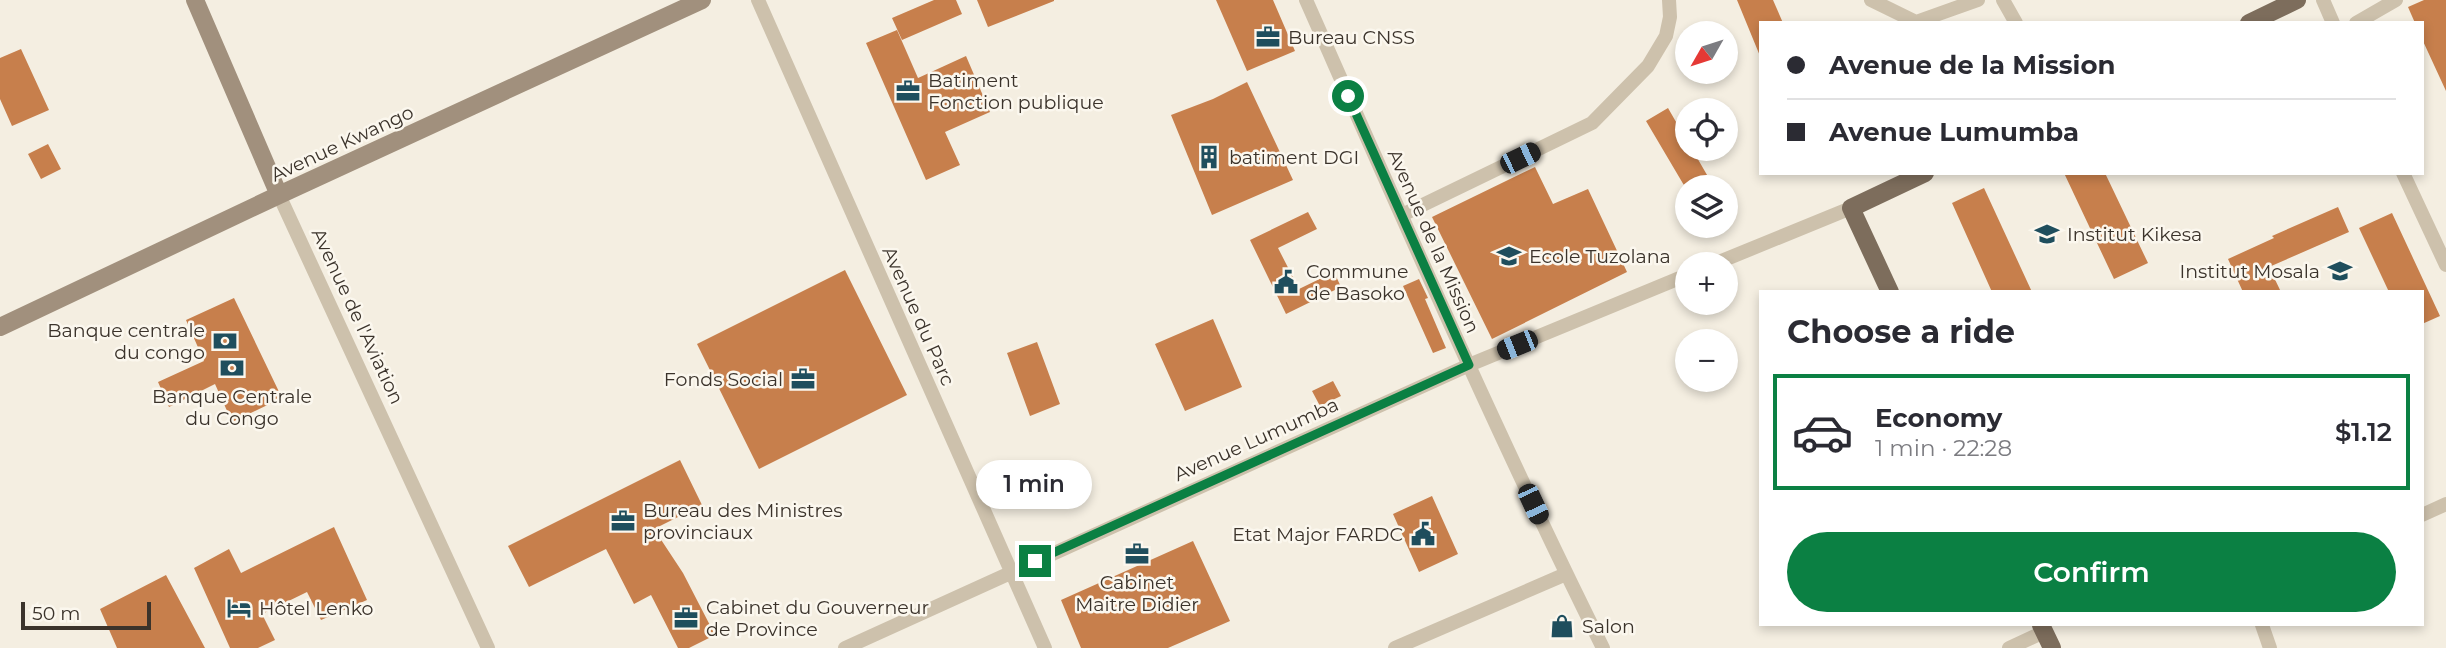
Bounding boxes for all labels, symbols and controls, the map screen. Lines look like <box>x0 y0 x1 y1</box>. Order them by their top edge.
north arrow <box>1675 21 1738 84</box>
map controls <box>1675 21 1738 392</box>
office icon: Bureau CNSS <box>1254 23 1282 51</box>
place label: Bureau CNSS <box>1288 26 1415 49</box>
text: Avenue de la Mission <box>1829 49 2115 81</box>
place label: Batiment Fonction publique <box>928 69 1104 114</box>
office icon: Batiment Fonction publique <box>894 77 922 105</box>
route start <box>1332 80 1364 112</box>
button: locate <box>1675 98 1738 161</box>
street label: Avenue Kwango <box>267 100 417 187</box>
text: Avenue Lumumba <box>1829 116 2079 148</box>
car <box>1497 139 1544 177</box>
building icon: batiment DGI <box>1195 143 1223 171</box>
place label: batiment DGI <box>1229 146 1359 169</box>
street label: Avenue de la Mission <box>1383 146 1485 337</box>
button: layers <box>1675 175 1738 238</box>
school or university icon: Institut Kikesa <box>2033 220 2061 248</box>
place label: Institut Kikesa <box>2067 223 2202 246</box>
street label: Avenue de l'Aviation <box>307 225 408 408</box>
school or university icon: Ecole Tuzolana <box>1495 242 1523 270</box>
street label: Avenue du Parc <box>878 243 960 389</box>
place label: Ecole Tuzolana <box>1529 245 1671 268</box>
button: + <box>1675 252 1738 315</box>
school or university icon: Institut Mosala <box>2326 257 2354 285</box>
place label: Commune de Basoko <box>1306 260 1408 305</box>
place label: Institut Mosala <box>2179 260 2320 283</box>
public building icon: Commune de Basoko <box>1272 268 1300 296</box>
text: Choose a ride <box>1787 312 2015 351</box>
place label: Banque centrale du congo <box>47 319 205 364</box>
bank icon: Banque centrale du congo <box>211 327 239 355</box>
car <box>1494 327 1541 363</box>
button: − <box>1675 329 1738 392</box>
bank icon: Banque Centrale du Congo <box>218 354 246 382</box>
office icon: Fonds Social <box>789 365 817 393</box>
place label: Fonds Social <box>664 368 783 391</box>
place label: Banque Centrale du Congo <box>152 385 312 430</box>
street label: Avenue Lumumba <box>1170 393 1342 486</box>
icon: car <box>1791 401 1854 464</box>
text: Economy <box>1875 402 2002 434</box>
text: $1.12 <box>2335 416 2392 448</box>
text: 1 min · 22:28 <box>1875 434 2012 462</box>
callout: 1 min <box>977 460 1093 508</box>
text: 1 min <box>1003 470 1065 498</box>
car <box>1515 481 1552 527</box>
place label: Bureau des Ministres provinciaux <box>643 499 843 544</box>
office icon: Bureau des Ministres provinciaux <box>609 507 637 535</box>
public building icon: Etat Major FARDC <box>1409 520 1437 548</box>
place label: Etat Major FARDC <box>1232 523 1403 546</box>
button: Confirm <box>1787 532 2396 612</box>
office icon: Cabinet Maitre Didier <box>1123 540 1151 568</box>
route end <box>1019 545 1051 577</box>
place label: Cabinet Maitre Didier <box>1075 571 1199 616</box>
hotel icon: Hôtel Lenko <box>225 594 253 622</box>
place label: Cabinet du Gouverneur de Province <box>706 596 929 641</box>
place label: Hôtel Lenko <box>259 597 374 620</box>
scale bar <box>21 599 150 631</box>
text: 50 m <box>32 602 80 625</box>
office icon: Cabinet du Gouverneur de Province <box>672 604 700 632</box>
shop icon: Salon <box>1548 612 1576 640</box>
place label: Salon <box>1582 615 1635 638</box>

